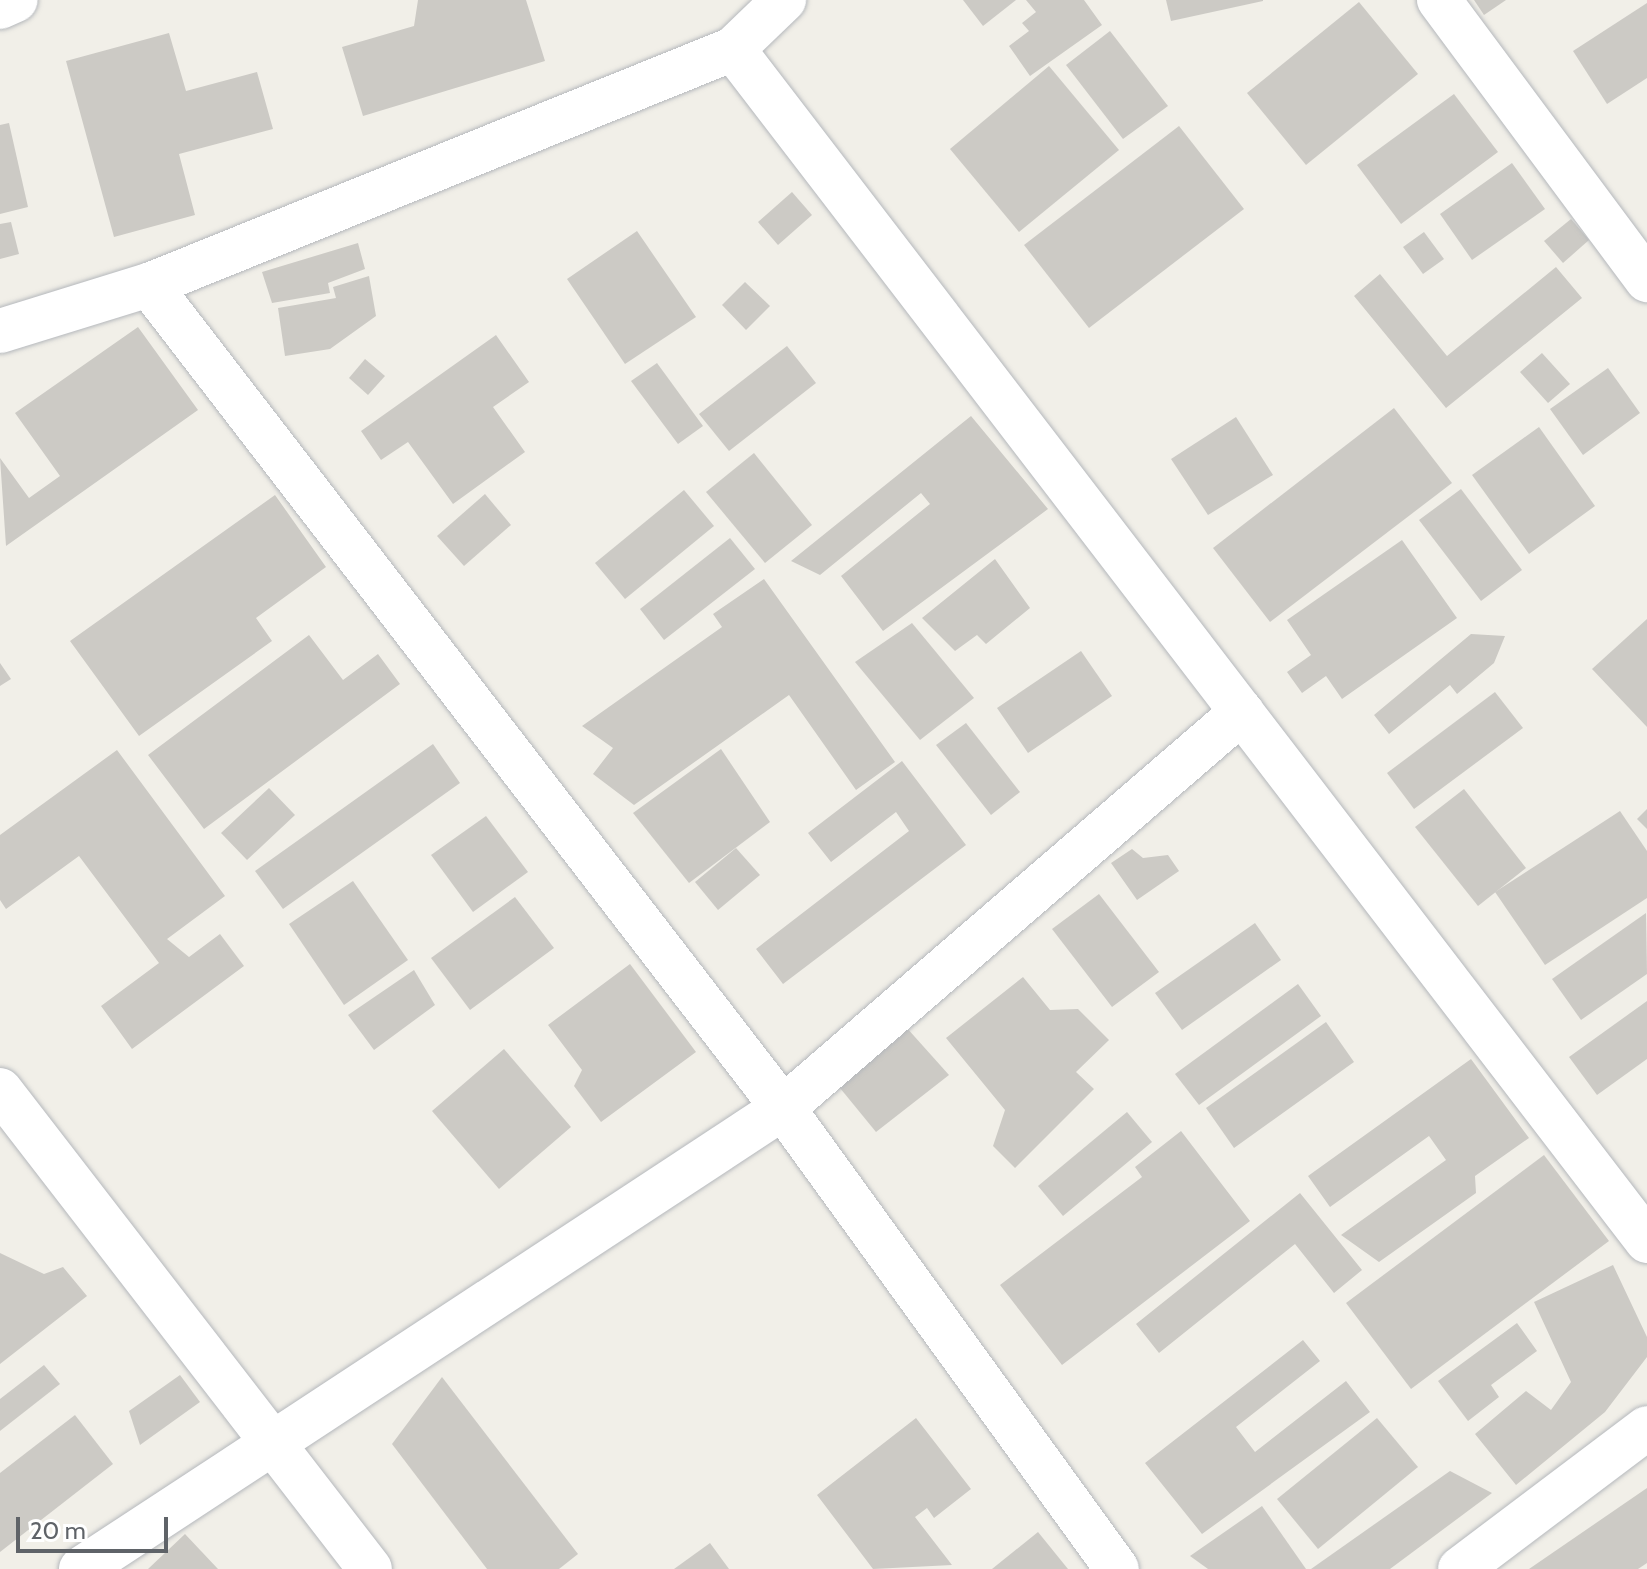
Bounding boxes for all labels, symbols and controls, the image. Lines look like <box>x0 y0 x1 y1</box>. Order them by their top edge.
scale bar <box>20 1501 172 1551</box>
text: 20 m <box>30 1516 86 1545</box>

